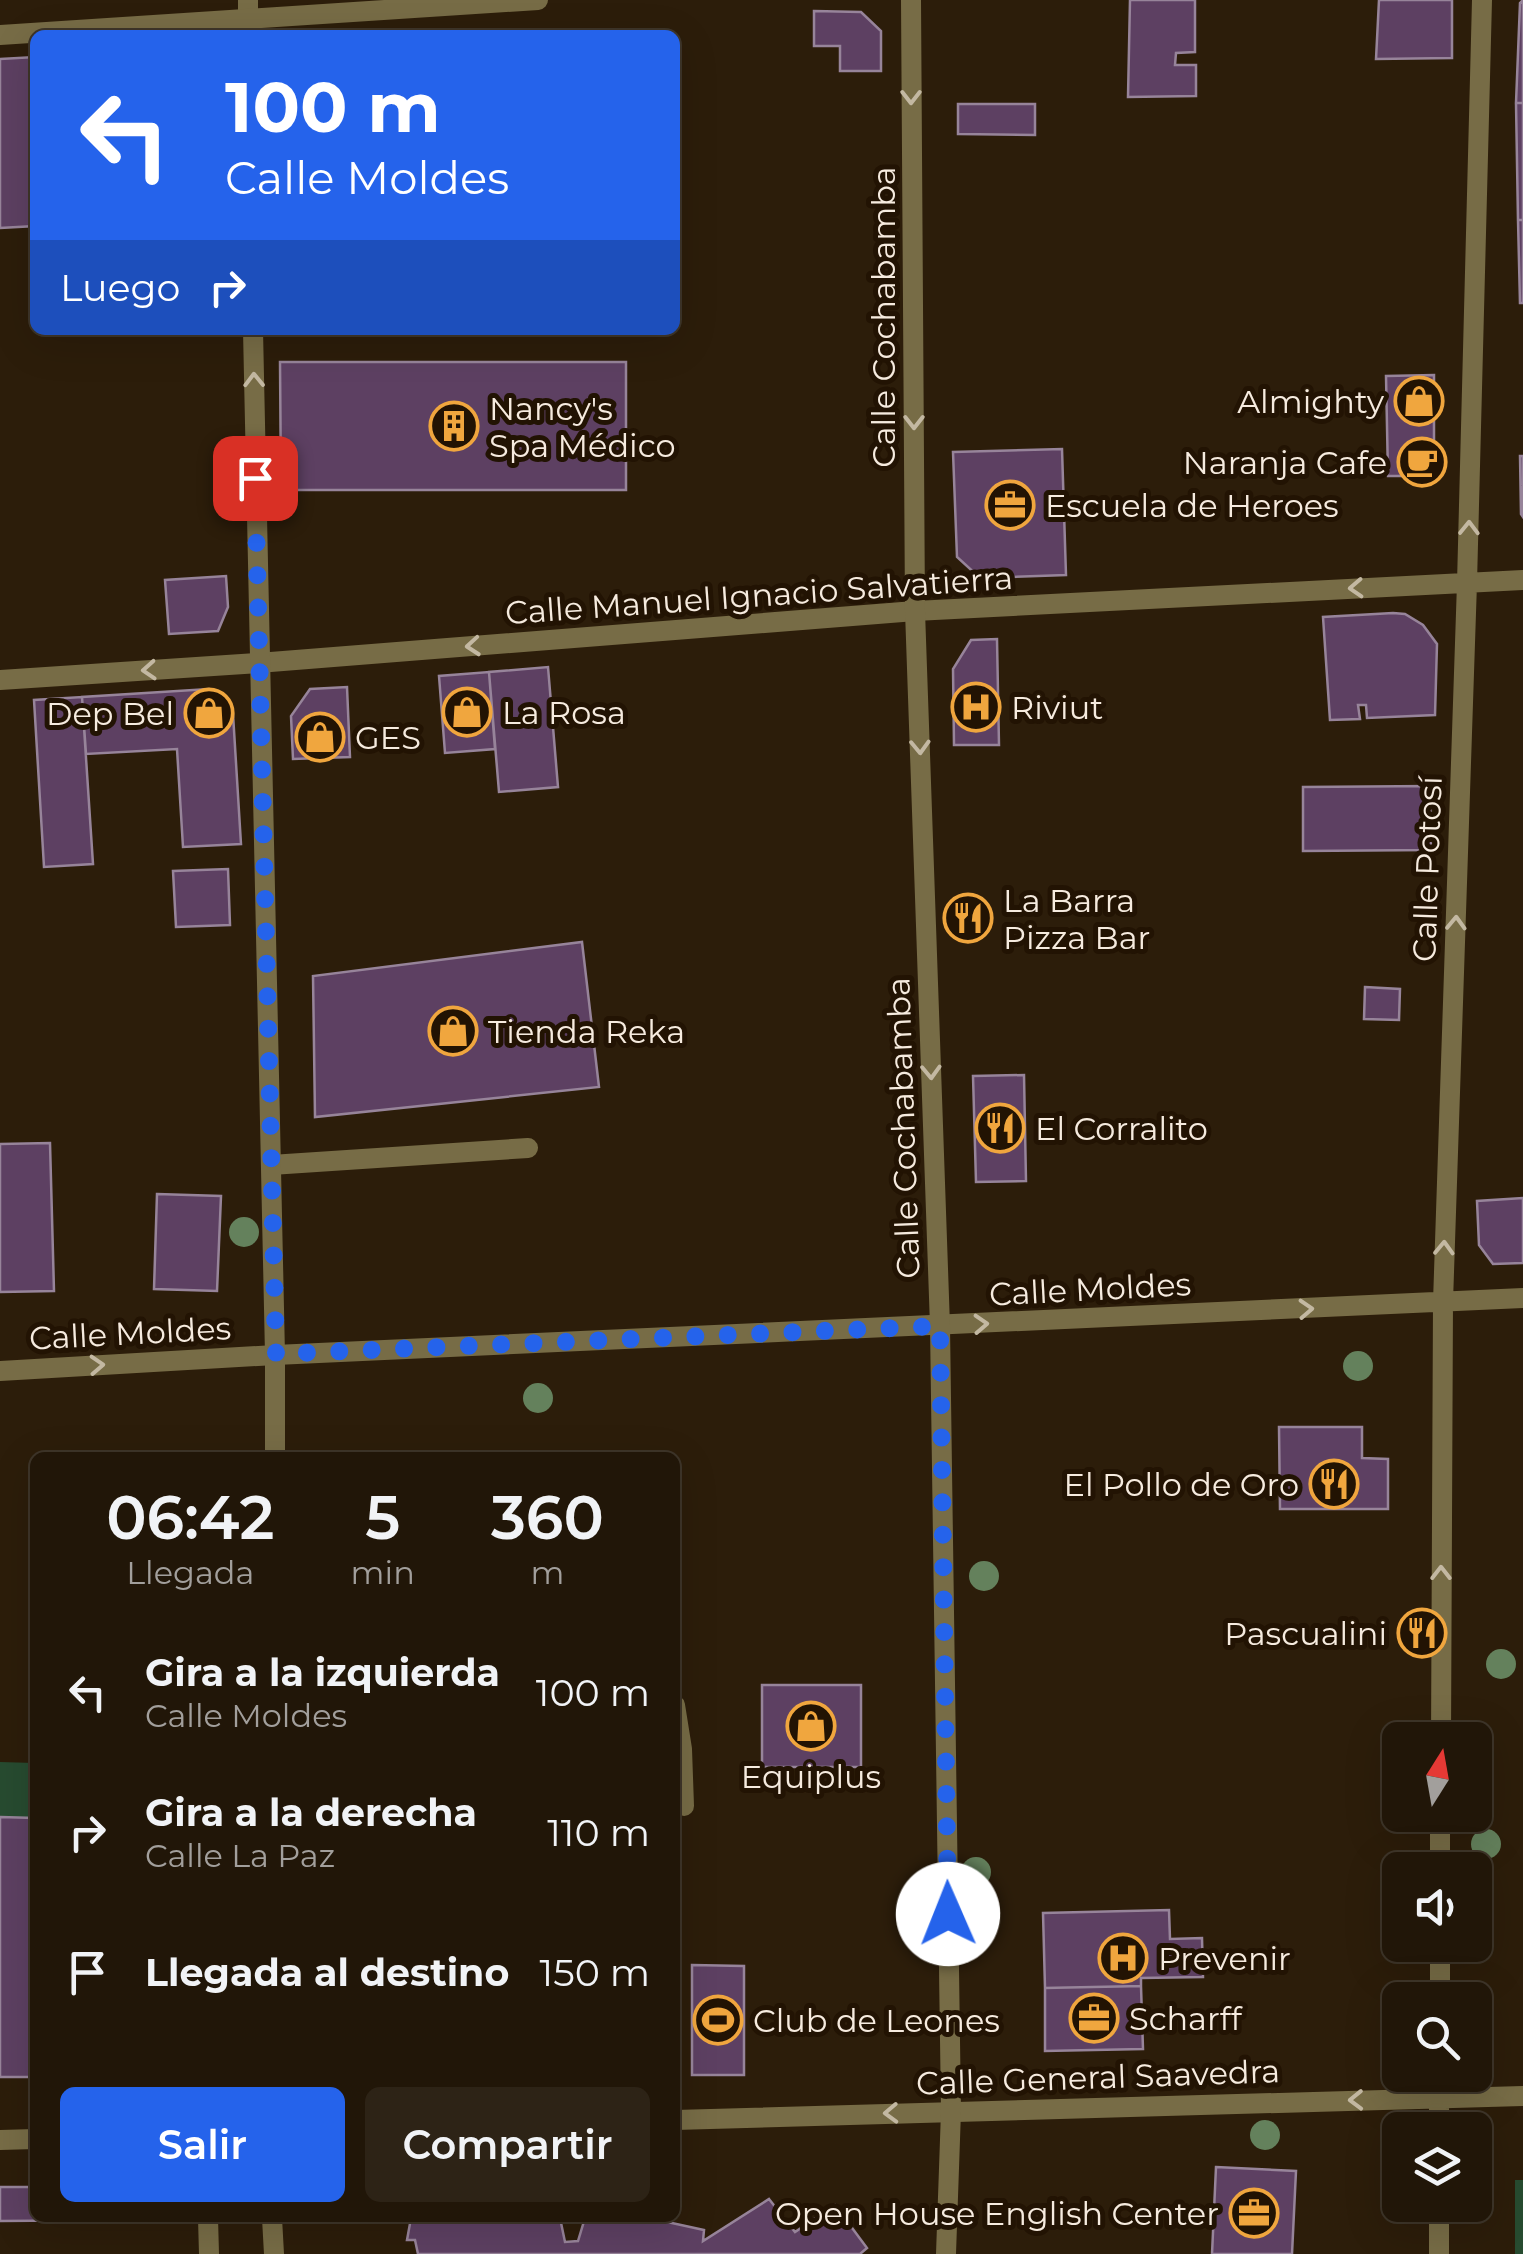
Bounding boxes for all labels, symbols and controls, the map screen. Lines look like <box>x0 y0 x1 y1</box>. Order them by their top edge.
text: 100 m <box>225 64 441 150</box>
icon: left <box>60 70 190 200</box>
one-way arrow <box>900 90 922 106</box>
text: Calle Moldes <box>225 150 509 205</box>
street label: Calle Cochabamba <box>864 166 903 468</box>
icon: right <box>200 260 255 315</box>
text: Luego <box>60 264 180 311</box>
one-way arrow <box>243 372 264 388</box>
shop icon: Almighty <box>1393 375 1445 427</box>
place label: Almighty <box>1237 382 1385 421</box>
place label: Nancy's Spa Médico <box>489 389 676 465</box>
building icon: Nancy's Spa Médico <box>428 400 480 452</box>
one-way arrow <box>903 415 924 431</box>
pin <box>213 436 298 521</box>
cafe icon: Naranja Cafe <box>1396 436 1448 488</box>
place label: Naranja Cafe <box>1183 443 1387 482</box>
icon: arrive <box>228 451 283 506</box>
office icon: Escuela de Heroes <box>984 479 1036 531</box>
place label: Escuela de Heroes <box>1045 486 1339 525</box>
one-way arrow <box>1458 519 1479 535</box>
street label: Calle Manuel Ignacio Salvatierra <box>504 558 1014 632</box>
one-way arrow <box>1347 577 1363 598</box>
one-way arrow <box>464 635 480 657</box>
one-way arrow <box>140 659 156 681</box>
hospital icon: Riviut <box>950 681 1002 733</box>
shop icon: La Rosa <box>441 686 493 738</box>
shop icon: Dep Bel <box>183 687 235 739</box>
place label: Riviut <box>1011 688 1103 727</box>
place label: La Rosa <box>502 693 626 732</box>
place label: Dep Bel <box>46 694 174 733</box>
shop icon: GES <box>294 711 346 763</box>
place label: GES <box>355 718 421 757</box>
one-way arrow <box>909 740 930 756</box>
street label: Calle Potosí <box>1404 774 1450 962</box>
place label: La Barra Pizza Bar <box>1003 881 1150 957</box>
restaurant icon: La Barra Pizza Bar <box>942 892 994 944</box>
one-way arrow <box>1445 914 1466 930</box>
street label: Calle Cochabamba <box>878 977 928 1279</box>
shop icon: Tienda Reka <box>427 1005 479 1057</box>
place label: Tienda Reka <box>488 1012 685 1051</box>
one-way arrow <box>920 1065 941 1081</box>
restaurant icon: El Corralito <box>974 1102 1026 1154</box>
place label: El Corralito <box>1035 1109 1208 1148</box>
one-way arrow <box>1434 1239 1455 1255</box>
street label: Calle Moldes <box>988 1264 1192 1314</box>
one-way arrow <box>1298 1299 1314 1320</box>
street label: Calle Moldes <box>28 1308 232 1358</box>
one-way arrow <box>974 1314 990 1335</box>
one-way arrow <box>90 1355 106 1376</box>
restaurant icon: El Pollo de Oro <box>1308 1458 1360 1510</box>
place label: El Pollo de Oro <box>1064 1465 1299 1504</box>
text: 06:42 <box>106 1481 274 1554</box>
text: 5 <box>365 1481 400 1554</box>
text: 360 <box>491 1481 604 1554</box>
text: Llegada <box>126 1553 254 1592</box>
text: min <box>351 1553 415 1592</box>
text: m <box>530 1553 564 1592</box>
one-way arrow <box>1430 1564 1452 1580</box>
restaurant icon: Pascualini <box>1396 1607 1448 1659</box>
place label: Pascualini <box>1224 1614 1387 1653</box>
text: Gira a la izquierda <box>145 1649 500 1696</box>
icon: left <box>60 1665 115 1720</box>
text: 100 m <box>536 1669 650 1716</box>
text: Calle Moldes <box>145 1696 347 1735</box>
shop icon: Equiplus <box>785 1700 837 1752</box>
north arrow <box>1382 1722 1492 1832</box>
map controls <box>1382 1722 1492 2222</box>
place label: Equiplus <box>741 1757 881 1796</box>
text: Gira a la derecha <box>145 1789 477 1836</box>
icon: right <box>60 1805 115 1860</box>
text: 110 m <box>547 1809 650 1856</box>
text: Calle La Paz <box>145 1836 335 1875</box>
button: sound <box>1382 1852 1492 1962</box>
position arrow <box>896 1862 1000 1966</box>
hospital icon: Prevenir <box>1097 1932 1149 1984</box>
place label: Prevenir <box>1158 1939 1291 1978</box>
icon: arrive <box>60 1945 115 2000</box>
text: Llegada al destino <box>145 1949 509 1996</box>
text: 150 m <box>539 1949 650 1996</box>
button: search <box>1382 1982 1492 2092</box>
office icon: Scharff <box>1068 1992 1120 2044</box>
sports icon: Club de Leones <box>692 1994 744 2046</box>
place label: Scharff <box>1129 1999 1243 2038</box>
place label: Club de Leones <box>753 2001 1000 2040</box>
street label: Calle General Saavedra <box>915 2051 1281 2103</box>
button: Salir <box>60 2087 345 2202</box>
button: Compartir <box>365 2087 650 2202</box>
one-way arrow <box>1347 2090 1363 2111</box>
one-way arrow <box>882 2102 898 2123</box>
button: layers <box>1382 2112 1492 2222</box>
office icon: Open House English Center <box>1228 2187 1280 2239</box>
place label: Open House English Center <box>775 2194 1219 2233</box>

